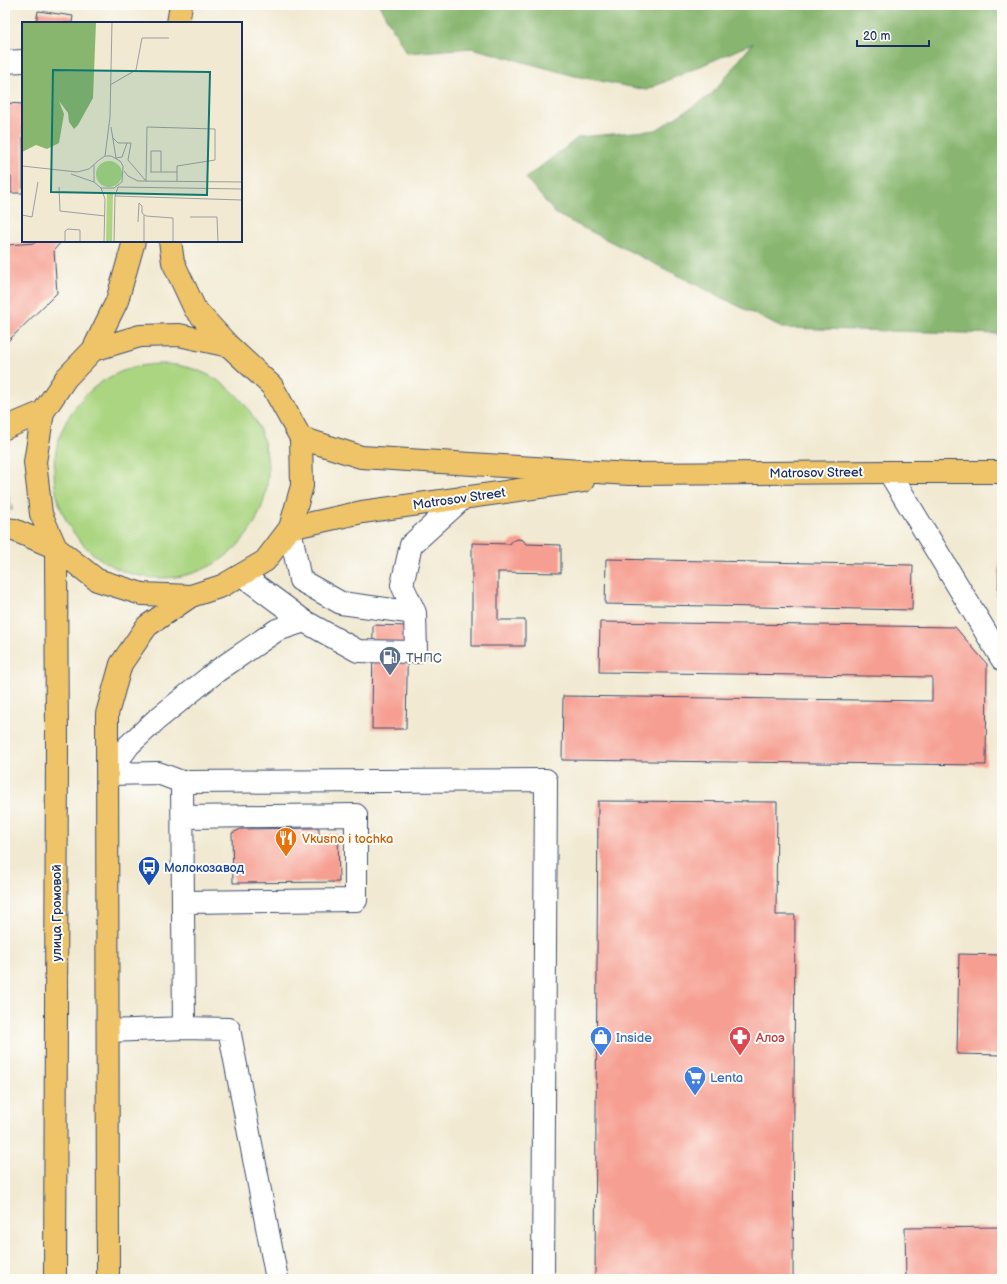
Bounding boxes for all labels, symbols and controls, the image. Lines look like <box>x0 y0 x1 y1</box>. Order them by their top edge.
inset map <box>22 22 242 242</box>
scale bar <box>857 22 929 48</box>
text: 20 m <box>863 29 890 44</box>
street label: Matrosov Street <box>769 464 863 482</box>
street label: Matrosov Street <box>412 485 506 513</box>
fuel station icon: ТНПС <box>377 644 403 677</box>
place label: ТНПС <box>406 650 442 666</box>
restaurant icon: Vkusno i tochka <box>273 825 299 858</box>
place label: Vkusno i tochka <box>302 831 393 847</box>
bus stop icon: Молокозавод <box>136 854 162 887</box>
place label: Молокозавод <box>164 860 244 876</box>
street label: улица Громовой <box>49 864 65 962</box>
shop icon: Inside <box>588 1024 614 1057</box>
pharmacy icon: Алоэ <box>727 1024 753 1057</box>
place label: Inside <box>616 1030 652 1046</box>
place label: Алоэ <box>755 1030 785 1046</box>
supermarket icon: Lenta <box>682 1064 708 1097</box>
place label: Lenta <box>710 1070 743 1086</box>

